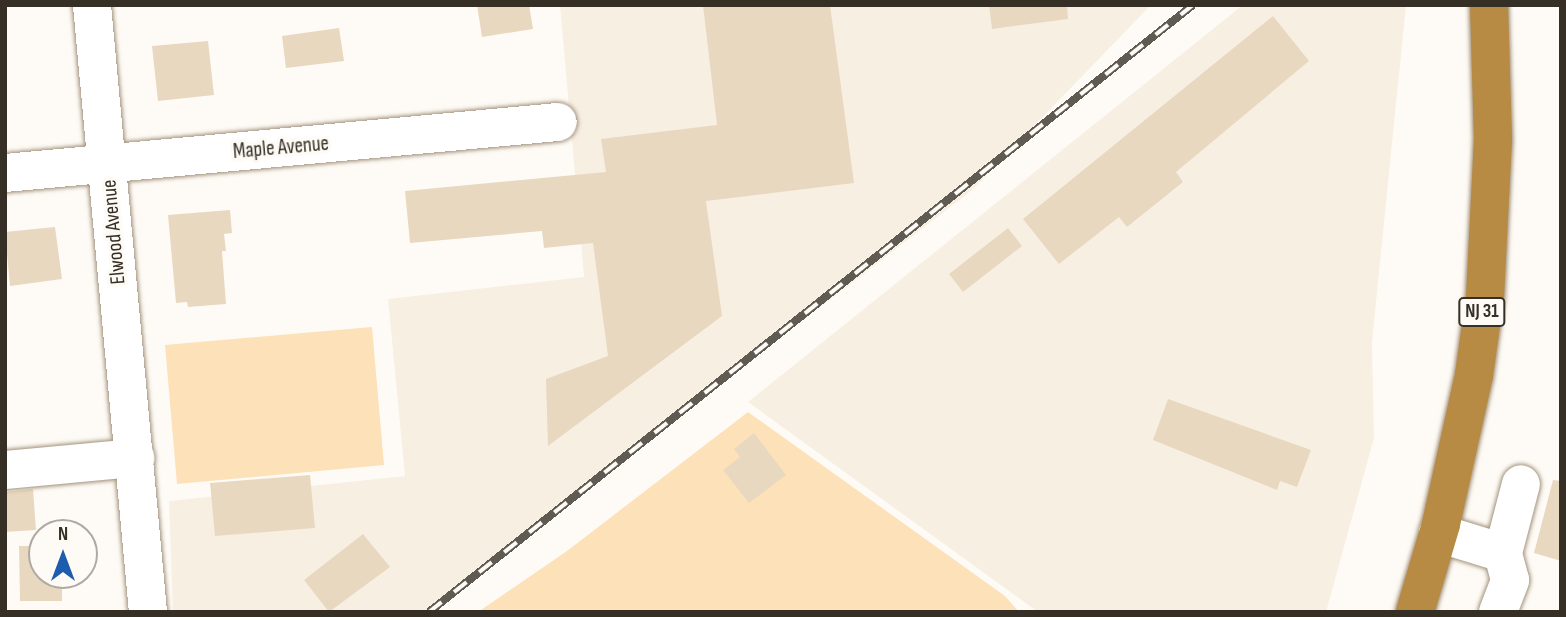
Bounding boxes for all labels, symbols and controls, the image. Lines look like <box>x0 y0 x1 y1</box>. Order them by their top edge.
street label: Maple Avenue <box>232 131 330 165</box>
street label: Elwood Avenue <box>97 179 131 285</box>
road number: NJ 31 <box>1458 296 1506 328</box>
north arrow <box>28 519 98 589</box>
text: N <box>58 523 68 546</box>

